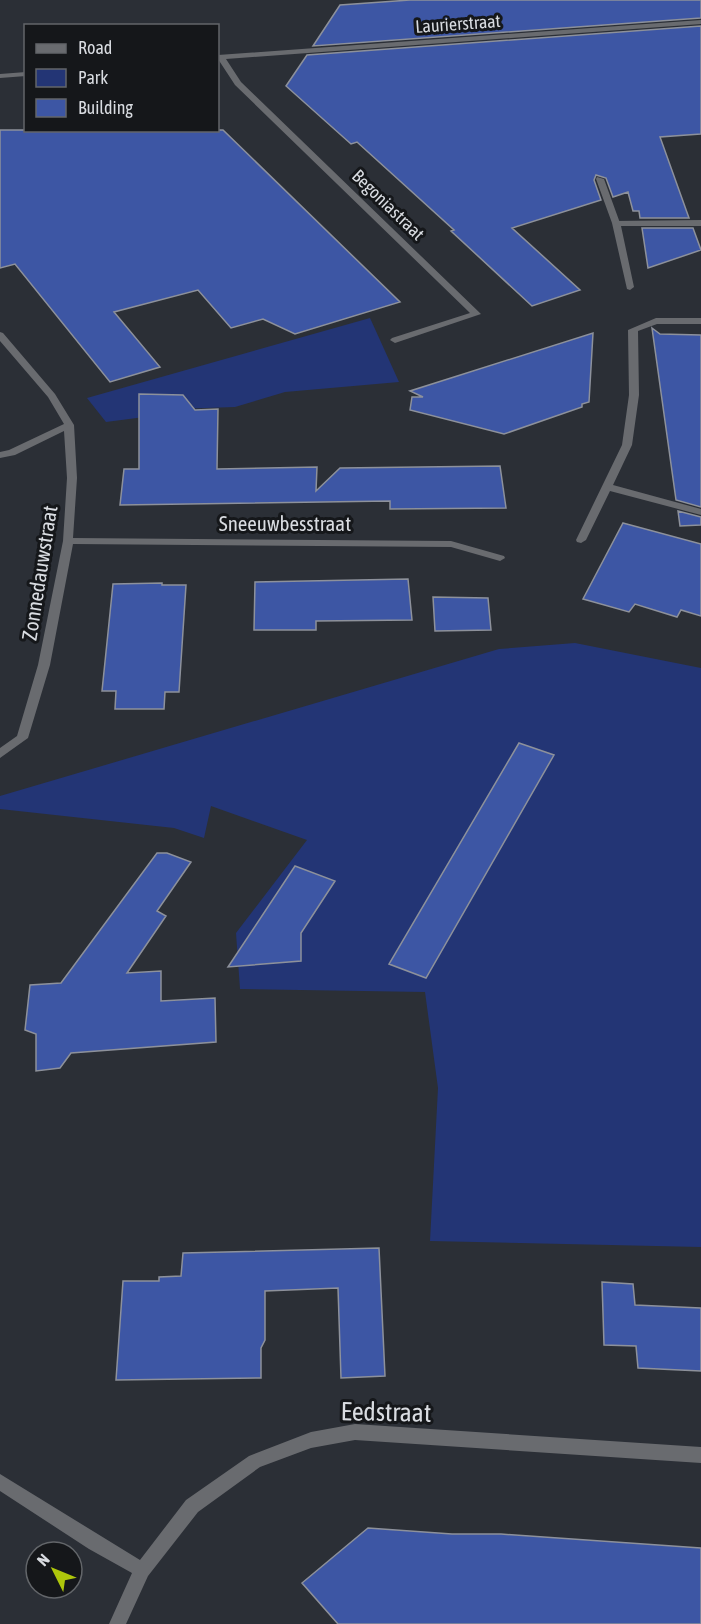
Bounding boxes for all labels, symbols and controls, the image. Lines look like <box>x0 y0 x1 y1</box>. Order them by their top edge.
street label: Laurierstraat <box>415 10 501 37</box>
legend <box>24 24 219 132</box>
text: Road <box>78 37 112 58</box>
text: Park <box>78 67 108 88</box>
text: Building <box>78 97 133 118</box>
street label: Begoniastraat <box>348 165 429 244</box>
street label: Zonnedauwstraat <box>16 504 62 642</box>
street label: Sneeuwbesstraat <box>219 511 351 535</box>
street label: Eedstraat <box>340 1396 432 1428</box>
north arrow <box>24 1540 84 1600</box>
text: N <box>33 1550 53 1569</box>

